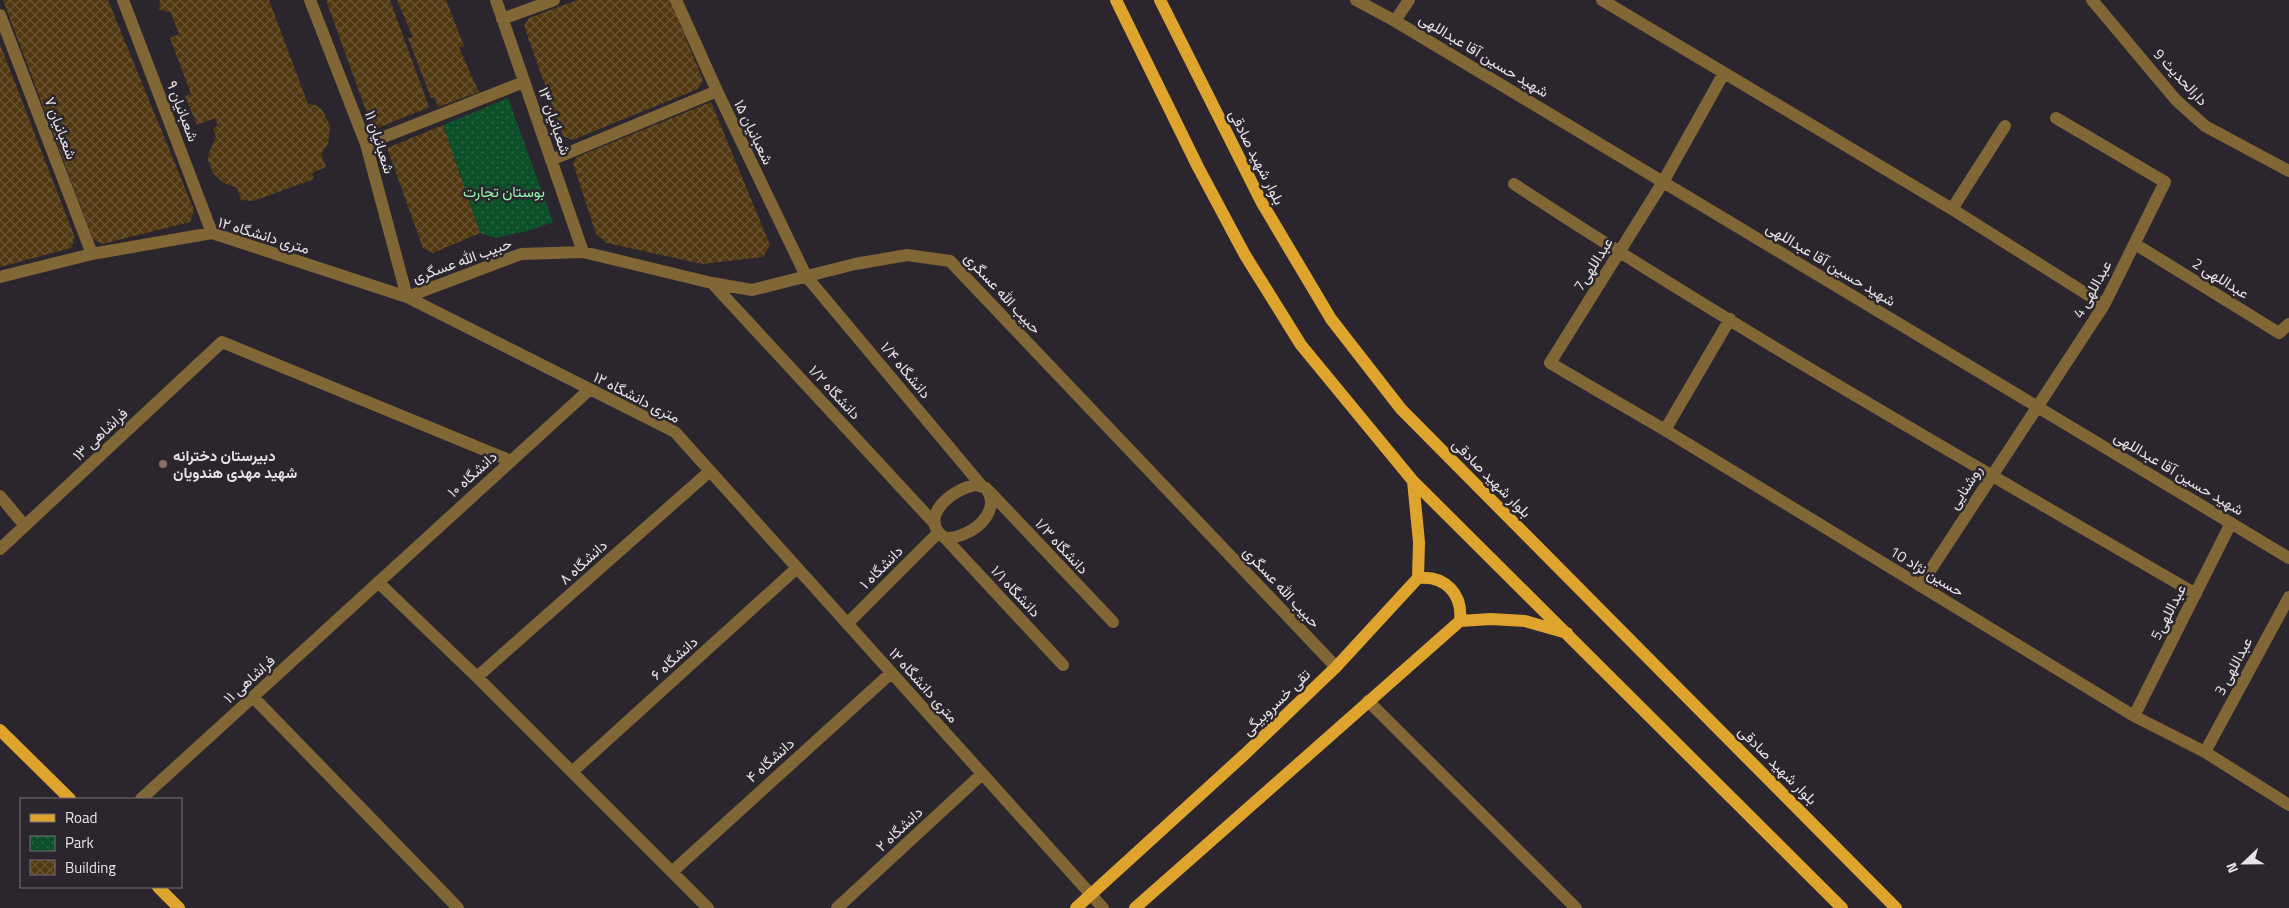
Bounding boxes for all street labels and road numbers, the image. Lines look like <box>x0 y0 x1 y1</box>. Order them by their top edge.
street label: شهید حسین آقا عبداللهی <box>1415 7 1554 103</box>
street label: دارالحدیث 9 <box>2148 43 2214 111</box>
street label: شعبانیان ۹ <box>161 77 205 145</box>
street label: شعبانیان ۱۳ <box>533 84 577 158</box>
street label: شعبانیان ۷ <box>39 93 84 163</box>
street label: شعبانیان ۱۵ <box>728 96 780 169</box>
street label: بلوار شهید صادقی <box>1223 105 1291 209</box>
street label: شعبانیان ۱۱ <box>359 107 401 177</box>
street label: ۱۲ متری دانشگاه <box>215 210 313 260</box>
street label: شهید حسین آقا عبداللهی <box>1762 216 1901 312</box>
street label: حبیب الله عسگری <box>409 231 515 289</box>
street label: عبداللهی7 <box>1567 232 1619 295</box>
street label: حبیب الله عسگری <box>959 247 1047 339</box>
street label: عبداللهی 2 <box>2188 252 2254 305</box>
street label: عبداللهی 4 <box>2067 256 2117 322</box>
street label: دانشگاه ۱/۴ <box>875 336 937 404</box>
street label: دانشگاه ۱/۲ <box>803 359 867 425</box>
street label: ۱۲ متری دانشگاه <box>590 365 684 429</box>
street label: فراشاهی ۱۳ <box>67 402 133 466</box>
street label: شهید حسین آقا عبداللهی <box>2110 425 2249 521</box>
street label: بلوار شهید صادقی <box>1447 433 1537 523</box>
street label: دانشگاه ۱۰ <box>442 445 502 503</box>
street label: روشنایی <box>1942 460 1988 514</box>
street label: دانشگاه ۱/۳ <box>1030 513 1094 579</box>
street label: دانشگاه ۸ <box>554 534 612 590</box>
street label: دانشگاه ۱ <box>854 540 908 594</box>
street label: حسین نژاد 10 <box>1885 540 1969 602</box>
street label: حبیب الله عسگری <box>1238 541 1326 633</box>
street label: دانشگاه ۱/۱ <box>986 560 1046 622</box>
street label: عبداللهی5 <box>2144 580 2192 644</box>
street label: دانشگاه ۶ <box>645 630 703 686</box>
street label: عبداللهی 3 <box>2208 633 2258 699</box>
street label: ۱۲ متری دانشگاه <box>884 642 964 728</box>
street label: فراشاهی ۱۱ <box>218 649 280 709</box>
street label: تقی خسروبیگی <box>1236 663 1316 741</box>
street label: بلوار شهید صادقی <box>1733 720 1823 810</box>
street label: دانشگاه ۴ <box>741 732 799 788</box>
street label: دانشگاه ۲ <box>870 801 928 857</box>

